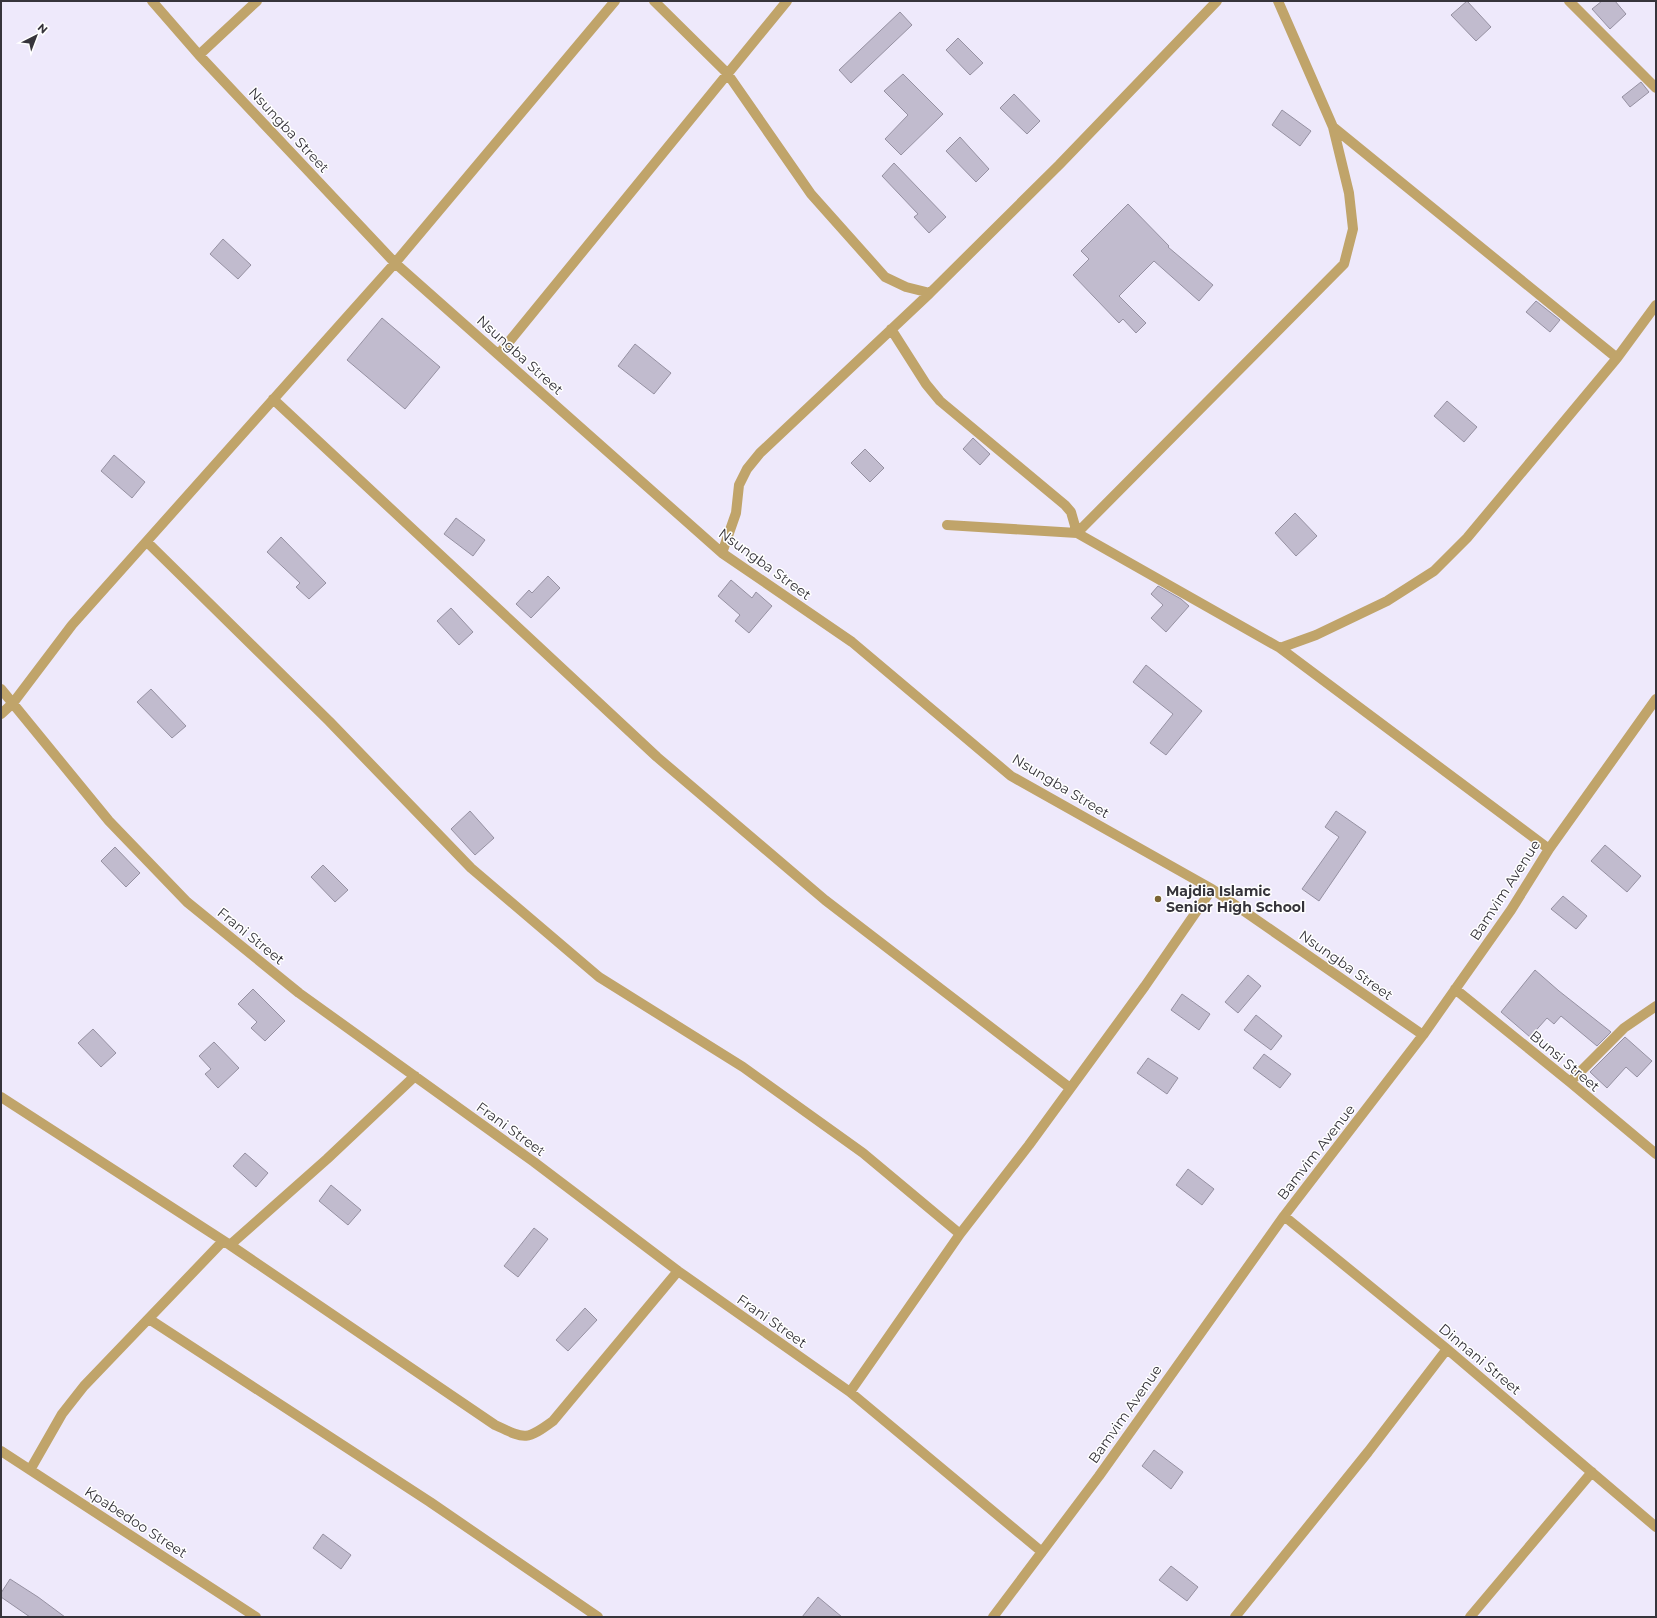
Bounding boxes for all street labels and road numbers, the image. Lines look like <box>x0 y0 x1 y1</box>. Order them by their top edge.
street label: Nsungba Street <box>245 84 333 177</box>
street label: Nsungba Street <box>473 311 567 399</box>
street label: Nsungba Street <box>715 524 815 604</box>
street label: Nsungba Street <box>1009 750 1113 822</box>
street label: Bamvim Avenue <box>1466 836 1544 944</box>
street label: Frani Street <box>214 903 288 969</box>
street label: Nsungba Street <box>1296 926 1397 1004</box>
street label: Bunsi Street <box>1526 1026 1604 1096</box>
street label: Frani Street <box>473 1098 549 1160</box>
street label: Bamvim Avenue <box>1273 1101 1359 1203</box>
street label: Frani Street <box>734 1290 811 1352</box>
street label: Dinnani Street <box>1435 1319 1525 1399</box>
street label: Bamvim Avenue <box>1084 1361 1166 1467</box>
street label: Kpabedoo Street <box>81 1482 191 1562</box>

